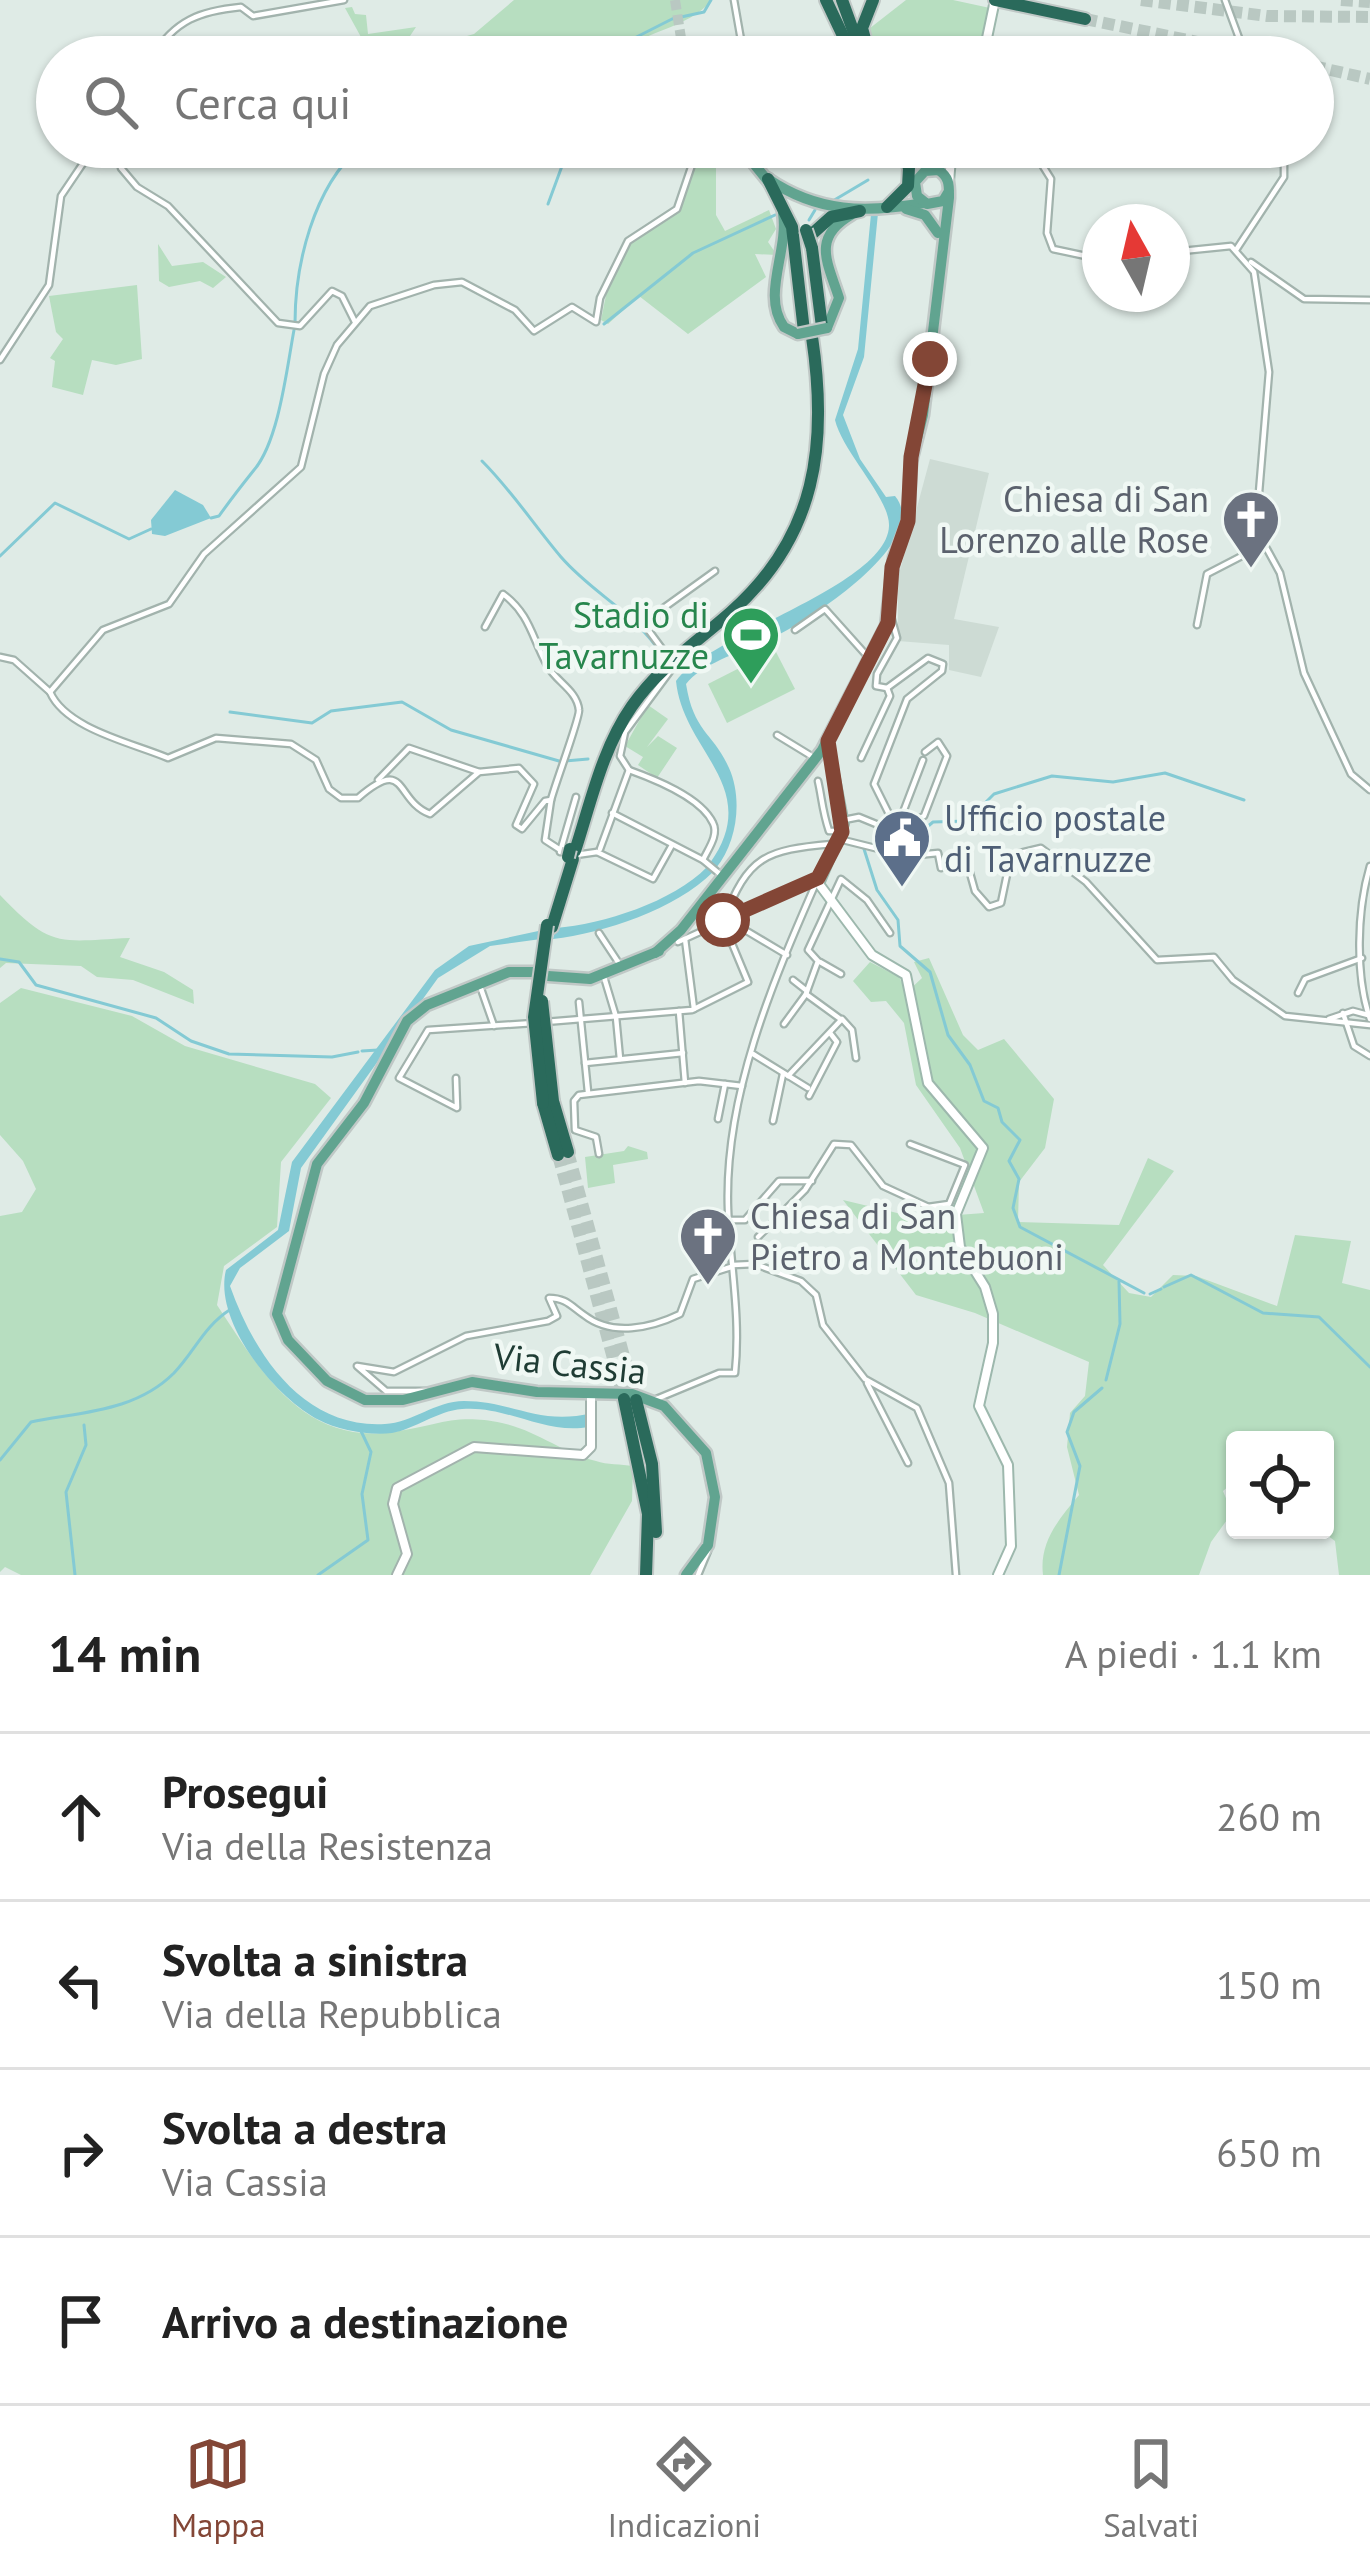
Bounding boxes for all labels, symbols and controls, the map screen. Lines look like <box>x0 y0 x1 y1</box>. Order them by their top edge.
search box <box>36 36 1334 168</box>
icon: search <box>78 69 144 135</box>
text: Cerca qui <box>174 73 351 131</box>
north arrow <box>1082 204 1190 312</box>
route end <box>903 332 957 386</box>
place label: Chiesa di San Lorenzo alle Rose <box>939 475 1209 563</box>
church icon: Chiesa di San Lorenzo alle Rose <box>1220 488 1282 570</box>
place label: Stadio di Tavarnuzze <box>539 591 709 679</box>
sports icon: Stadio di Tavarnuzze <box>720 604 782 686</box>
place label: Ufficio postale di Tavarnuzze <box>944 794 1166 882</box>
public building icon: Ufficio postale di Tavarnuzze <box>871 807 933 889</box>
route start <box>696 893 750 947</box>
place label: Chiesa di San Pietro a Montebuoni <box>750 1192 1064 1280</box>
church icon: Chiesa di San Pietro a Montebuoni <box>677 1205 739 1287</box>
street label: Via Cassia <box>490 1332 649 1394</box>
map controls <box>1226 1431 1334 1539</box>
button: locate <box>1226 1431 1334 1539</box>
text: 14 min <box>48 1620 201 1686</box>
text: A piedi · 1.1 km <box>1065 1628 1322 1679</box>
text: Prosegui <box>162 1762 328 1820</box>
icon: ahead <box>48 1784 114 1850</box>
text: 260 m <box>1216 1791 1322 1842</box>
text: Via della Resistenza <box>162 1820 493 1871</box>
text: Svolta a sinistra <box>162 1930 468 1988</box>
icon: left <box>48 1952 114 2018</box>
text: 150 m <box>1216 1959 1322 2010</box>
text: Via della Repubblica <box>162 1988 502 2039</box>
text: Svolta a destra <box>162 2098 447 2156</box>
icon: right <box>48 2120 114 2186</box>
text: 650 m <box>1216 2127 1322 2178</box>
text: Via Cassia <box>162 2156 328 2207</box>
icon: arrive <box>48 2288 114 2354</box>
text: Arrivo a destinazione <box>162 2292 568 2350</box>
tab: Mappa <box>171 2431 266 2546</box>
tab: Indicazioni <box>608 2431 761 2546</box>
tab: Salvati <box>1103 2431 1199 2546</box>

